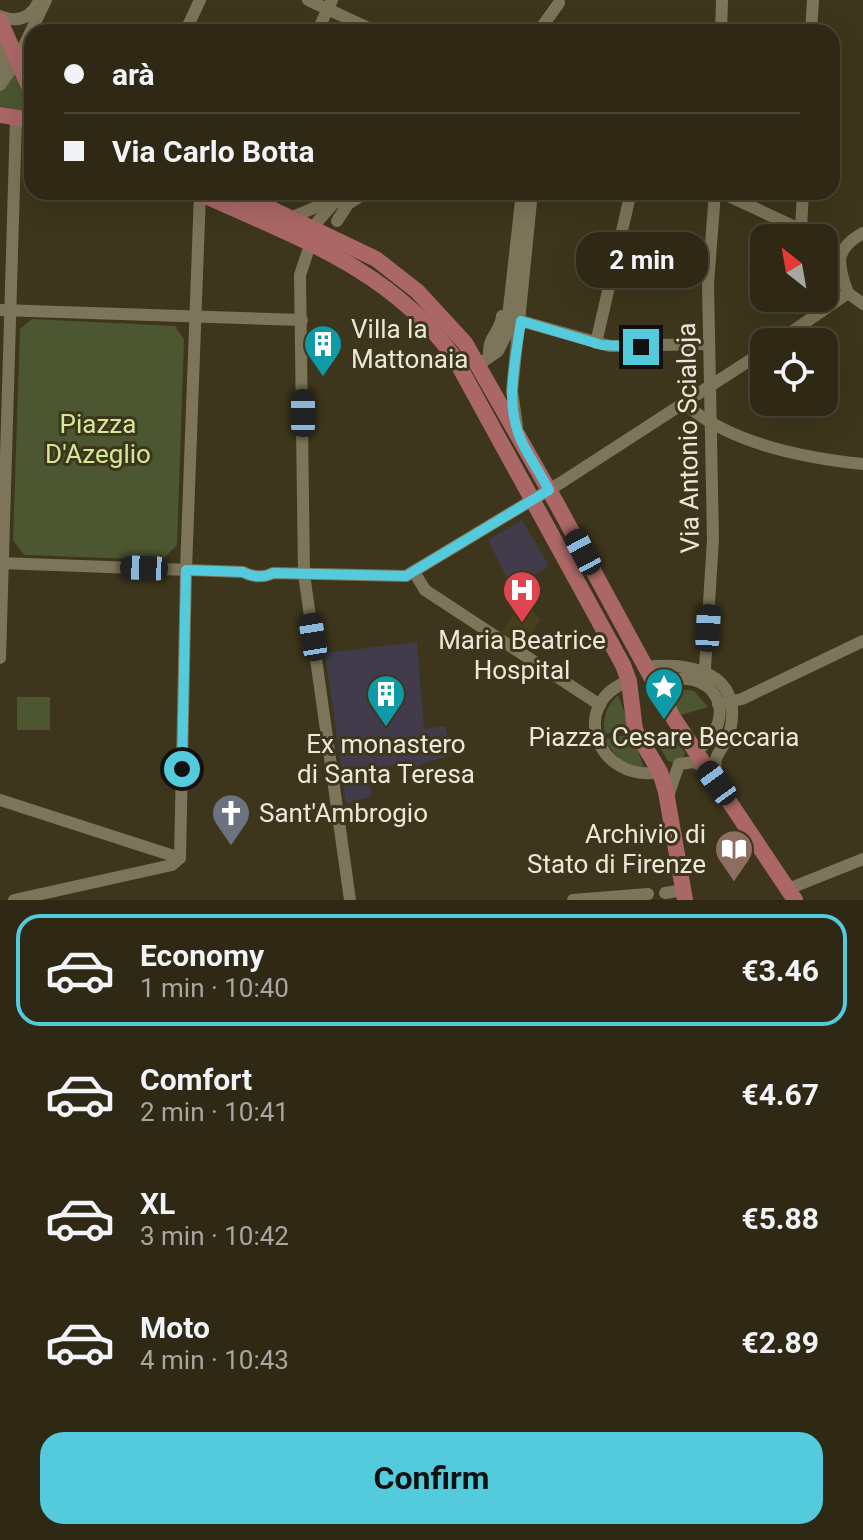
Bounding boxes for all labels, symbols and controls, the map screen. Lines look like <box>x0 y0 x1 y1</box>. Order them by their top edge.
text: arà <box>112 57 155 92</box>
text: Via Carlo Botta <box>112 134 315 169</box>
north arrow <box>750 224 838 312</box>
map controls <box>750 224 838 416</box>
callout: 2 min <box>575 231 707 287</box>
text: 2 min <box>609 245 675 275</box>
place label: Villa la Mattonaia <box>351 314 468 374</box>
street label: Via Antonio Scialoja <box>671 322 705 554</box>
building icon: Villa la Mattonaia <box>302 323 344 378</box>
button: locate <box>750 328 838 416</box>
route end <box>623 329 659 365</box>
car <box>291 389 315 437</box>
park label: Piazza D'Azeglio <box>45 409 151 469</box>
car <box>561 525 605 579</box>
car <box>120 555 168 581</box>
hospital icon: Maria Beatrice Hospital <box>501 569 543 624</box>
car <box>695 603 721 653</box>
car <box>297 611 329 663</box>
place label: Maria Beatrice Hospital <box>438 625 606 685</box>
place icon: Piazza Cesare Beccaria <box>643 666 685 721</box>
building icon: Ex monastero di Santa Teresa <box>365 673 407 728</box>
place label: Piazza Cesare Beccaria <box>529 722 799 752</box>
place label: Ex monastero di Santa Teresa <box>297 729 475 789</box>
route start <box>164 751 200 787</box>
car <box>693 757 741 809</box>
church icon: Sant'Ambrogio <box>210 792 252 847</box>
place label: Sant'Ambrogio <box>259 798 428 828</box>
place label: Archivio di Stato di Firenze <box>527 819 706 879</box>
library icon: Archivio di Stato di Firenze <box>713 828 755 883</box>
icon: car <box>44 934 116 1006</box>
text: Economy <box>140 938 264 973</box>
text: €3.46 <box>741 953 819 988</box>
text: 1 min · 10:40 <box>140 973 289 1003</box>
icon: car <box>44 1058 116 1130</box>
text: Comfort <box>140 1062 252 1097</box>
text: €4.67 <box>741 1077 819 1112</box>
text: 2 min · 10:41 <box>140 1097 289 1127</box>
icon: car <box>44 1182 116 1254</box>
text: XL <box>140 1186 175 1221</box>
text: €5.88 <box>741 1201 819 1236</box>
text: 3 min · 10:42 <box>140 1221 289 1251</box>
icon: car <box>44 1306 116 1378</box>
text: Moto <box>140 1310 210 1345</box>
text: €2.89 <box>741 1325 819 1360</box>
text: 4 min · 10:43 <box>140 1345 289 1375</box>
button: Confirm <box>40 1432 823 1524</box>

